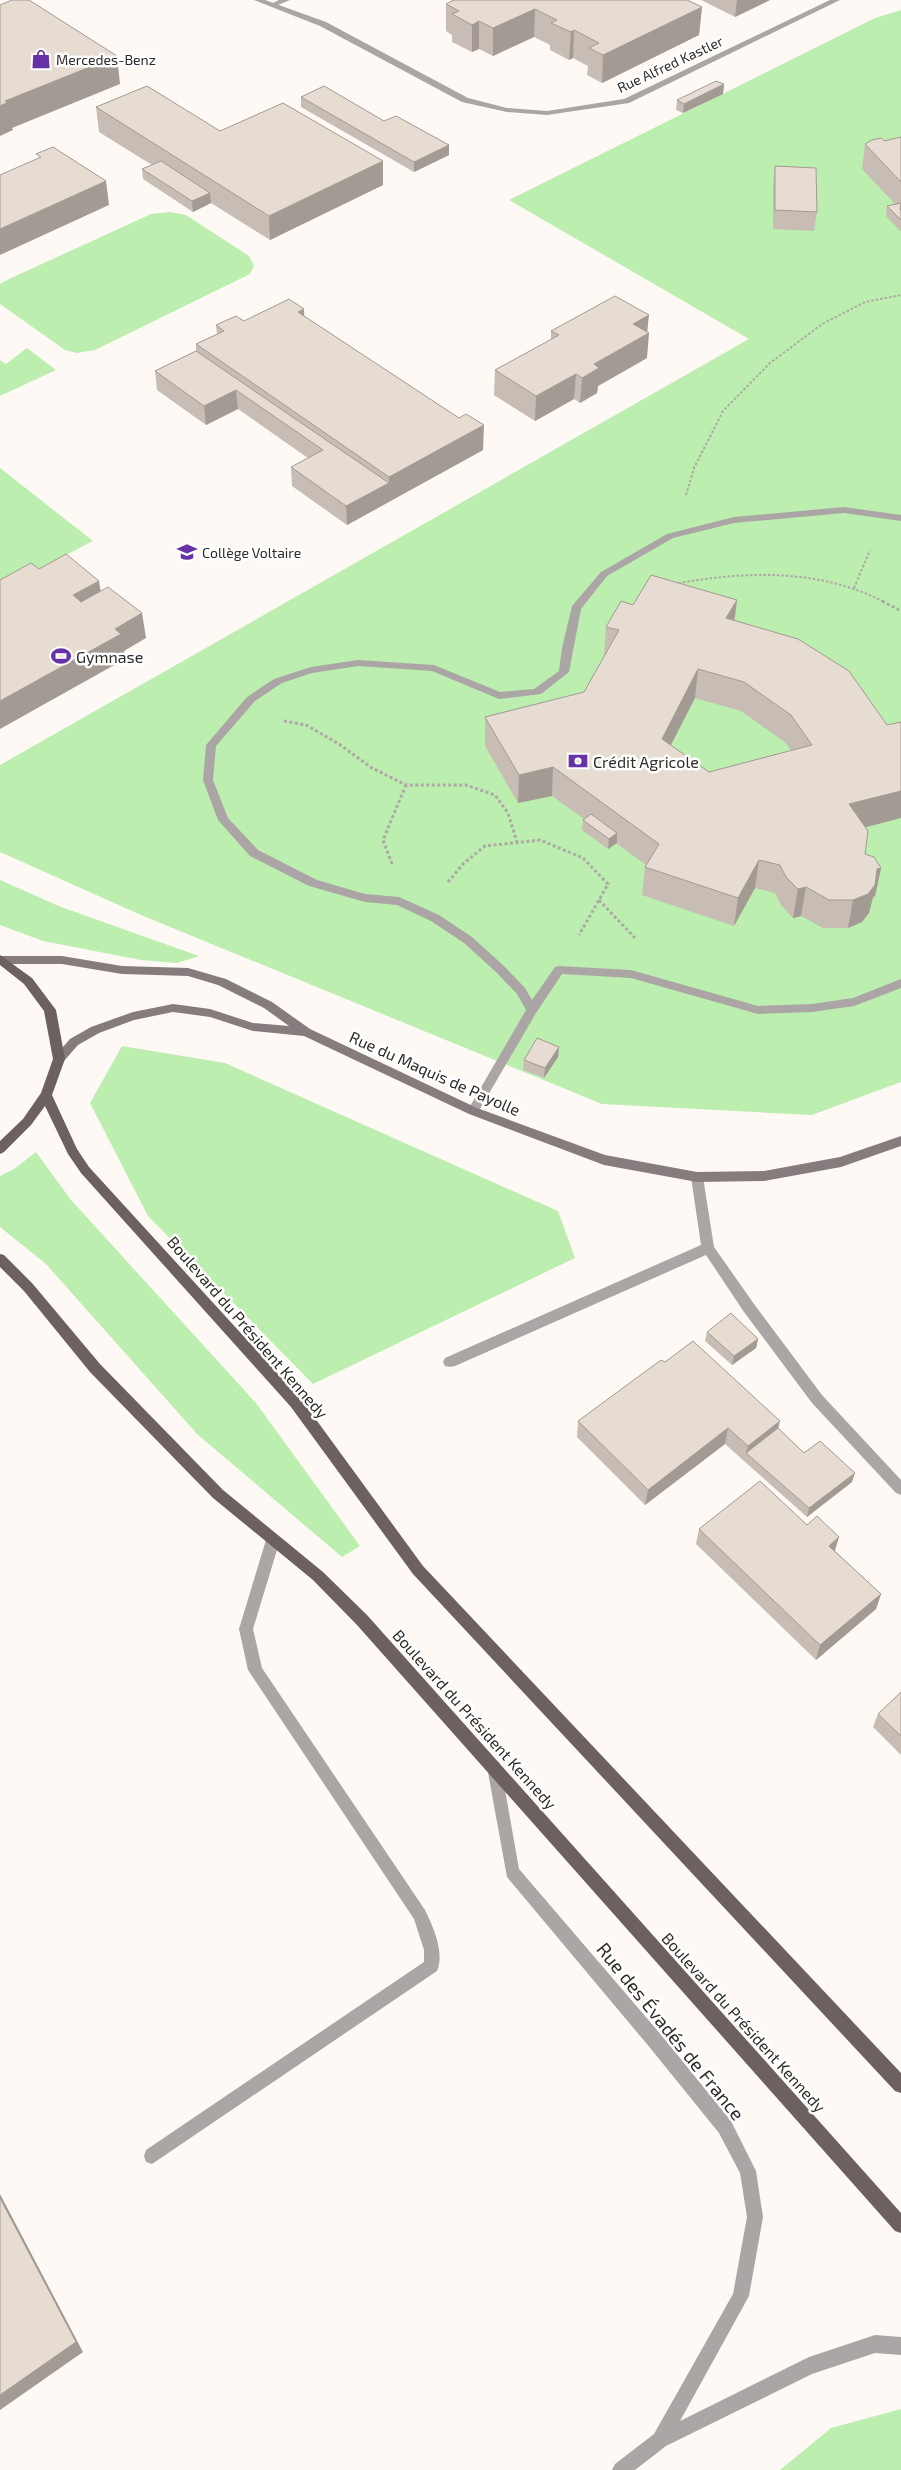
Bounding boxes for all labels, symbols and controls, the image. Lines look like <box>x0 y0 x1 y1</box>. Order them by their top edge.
street label: Rue Alfred Kastler <box>614 32 726 96</box>
shop icon: Mercedes-Benz <box>30 48 52 70</box>
place label: Mercedes-Benz <box>56 51 156 68</box>
school or university icon: Collège Voltaire <box>176 541 198 563</box>
place label: Collège Voltaire <box>202 544 301 561</box>
sports icon: Gymnase <box>50 645 72 667</box>
place label: Gymnase <box>76 647 143 666</box>
bank icon: Crédit Agricole <box>567 750 589 772</box>
place label: Crédit Agricole <box>593 752 699 771</box>
street label: Rue du Maquis de Payolle <box>347 1027 523 1119</box>
street label: Boulevard du Président Kennedy <box>164 1232 333 1422</box>
street label: Boulevard du Président Kennedy <box>389 1625 561 1813</box>
street label: Boulevard du Président Kennedy <box>658 1928 830 2116</box>
street label: Rue des Évadés de France <box>592 1938 750 2124</box>

